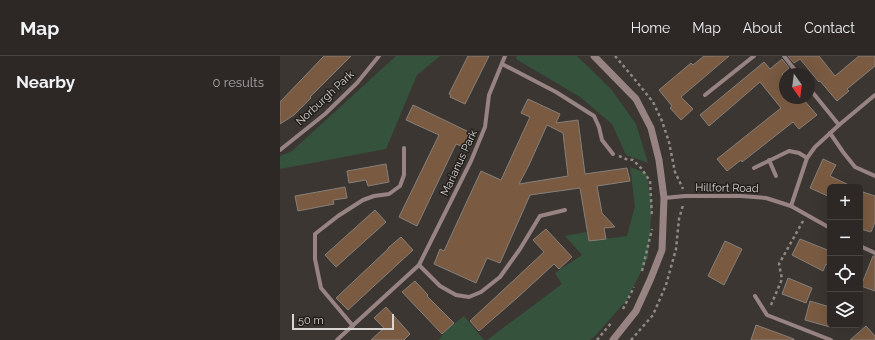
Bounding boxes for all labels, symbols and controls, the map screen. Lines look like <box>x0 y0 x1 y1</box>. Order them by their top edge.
text: Map <box>20 17 59 39</box>
text: Home <box>631 20 670 36</box>
text: Map <box>692 20 721 36</box>
text: About <box>743 20 782 36</box>
text: Contact <box>804 20 855 36</box>
street label: Norburgh Park <box>293 68 357 128</box>
north arrow <box>779 68 815 104</box>
text: Nearby <box>16 72 75 92</box>
text: 0 results <box>213 75 264 90</box>
street label: Marianus Park <box>438 128 480 198</box>
street label: Hillfort Road <box>695 181 759 195</box>
map controls <box>827 184 863 328</box>
button: + <box>827 184 863 220</box>
button: − <box>827 220 863 256</box>
button: locate <box>827 256 863 292</box>
button: layers <box>827 292 863 328</box>
scale bar <box>292 312 394 331</box>
text: 50 m <box>298 314 324 327</box>

